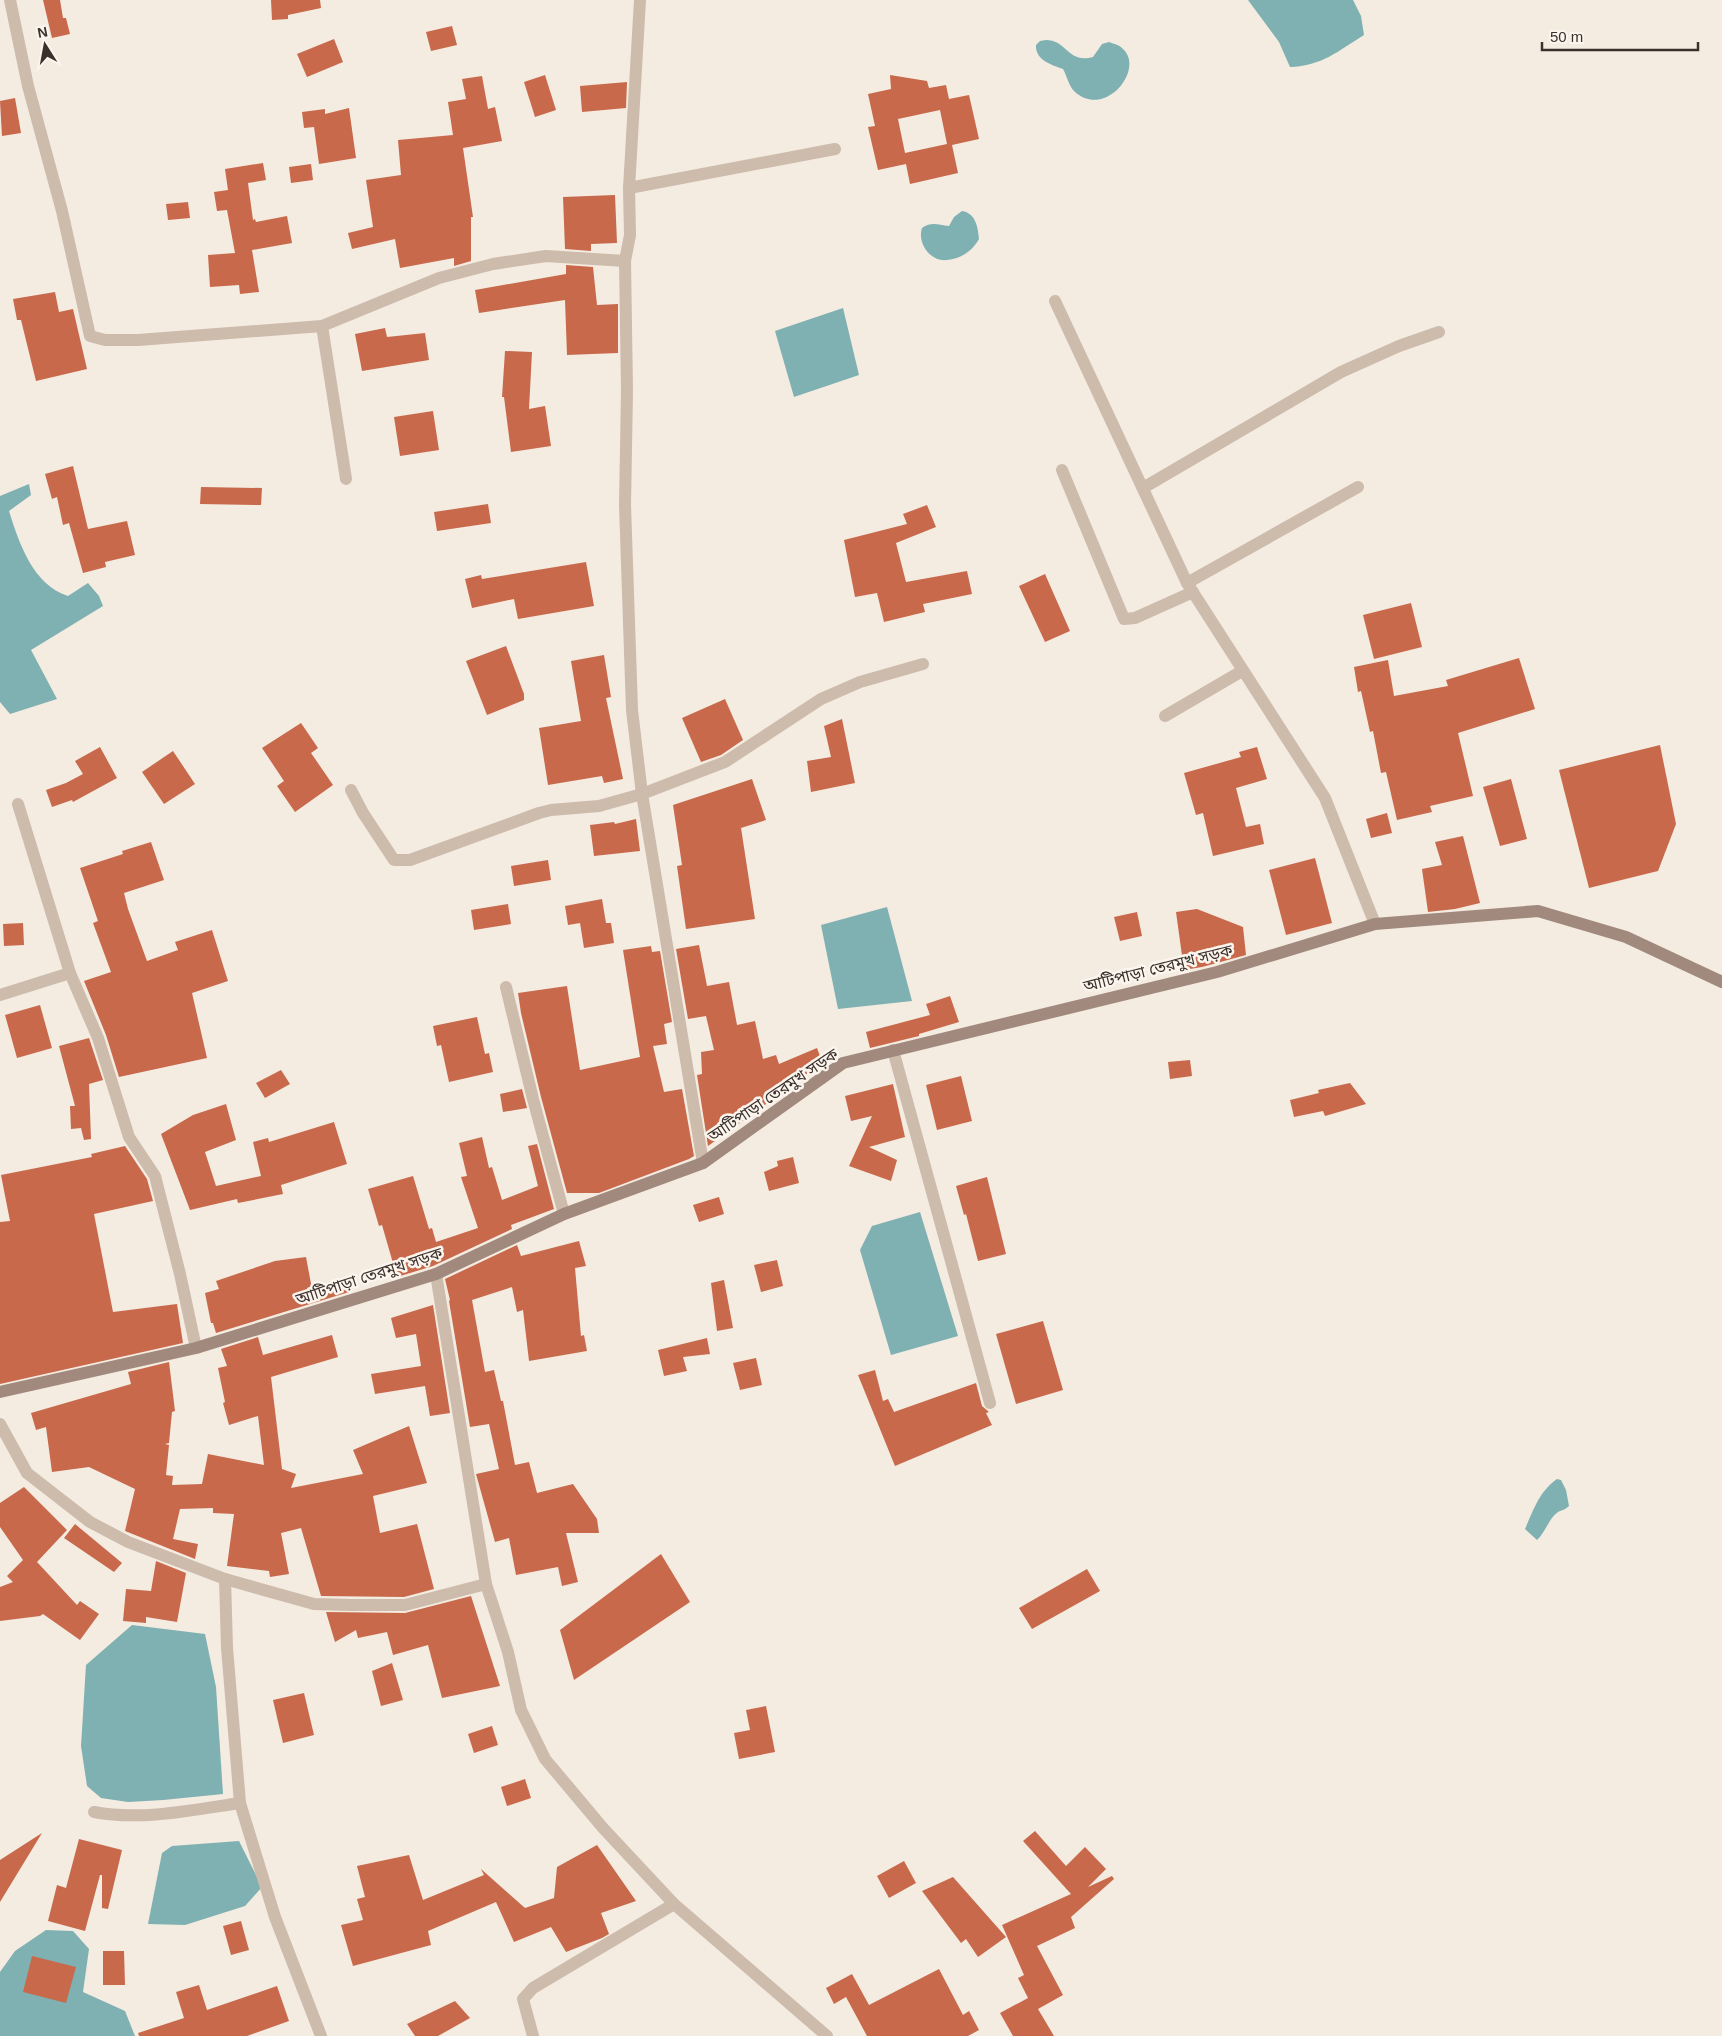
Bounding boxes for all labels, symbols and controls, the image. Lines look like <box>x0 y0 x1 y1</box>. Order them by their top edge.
north arrow <box>20 20 70 70</box>
scale bar <box>1542 20 1698 52</box>
text: N <box>36 23 49 41</box>
text: 50 m <box>1550 28 1583 45</box>
street label: আটিপাড়া তেরমুখ সড়ক <box>1080 940 1236 996</box>
street label: আটিপাড়া তেরমুখ সড়ক <box>703 1044 843 1146</box>
street label: আটিপাড়া তেরমুখ সড়ক <box>292 1243 446 1309</box>

